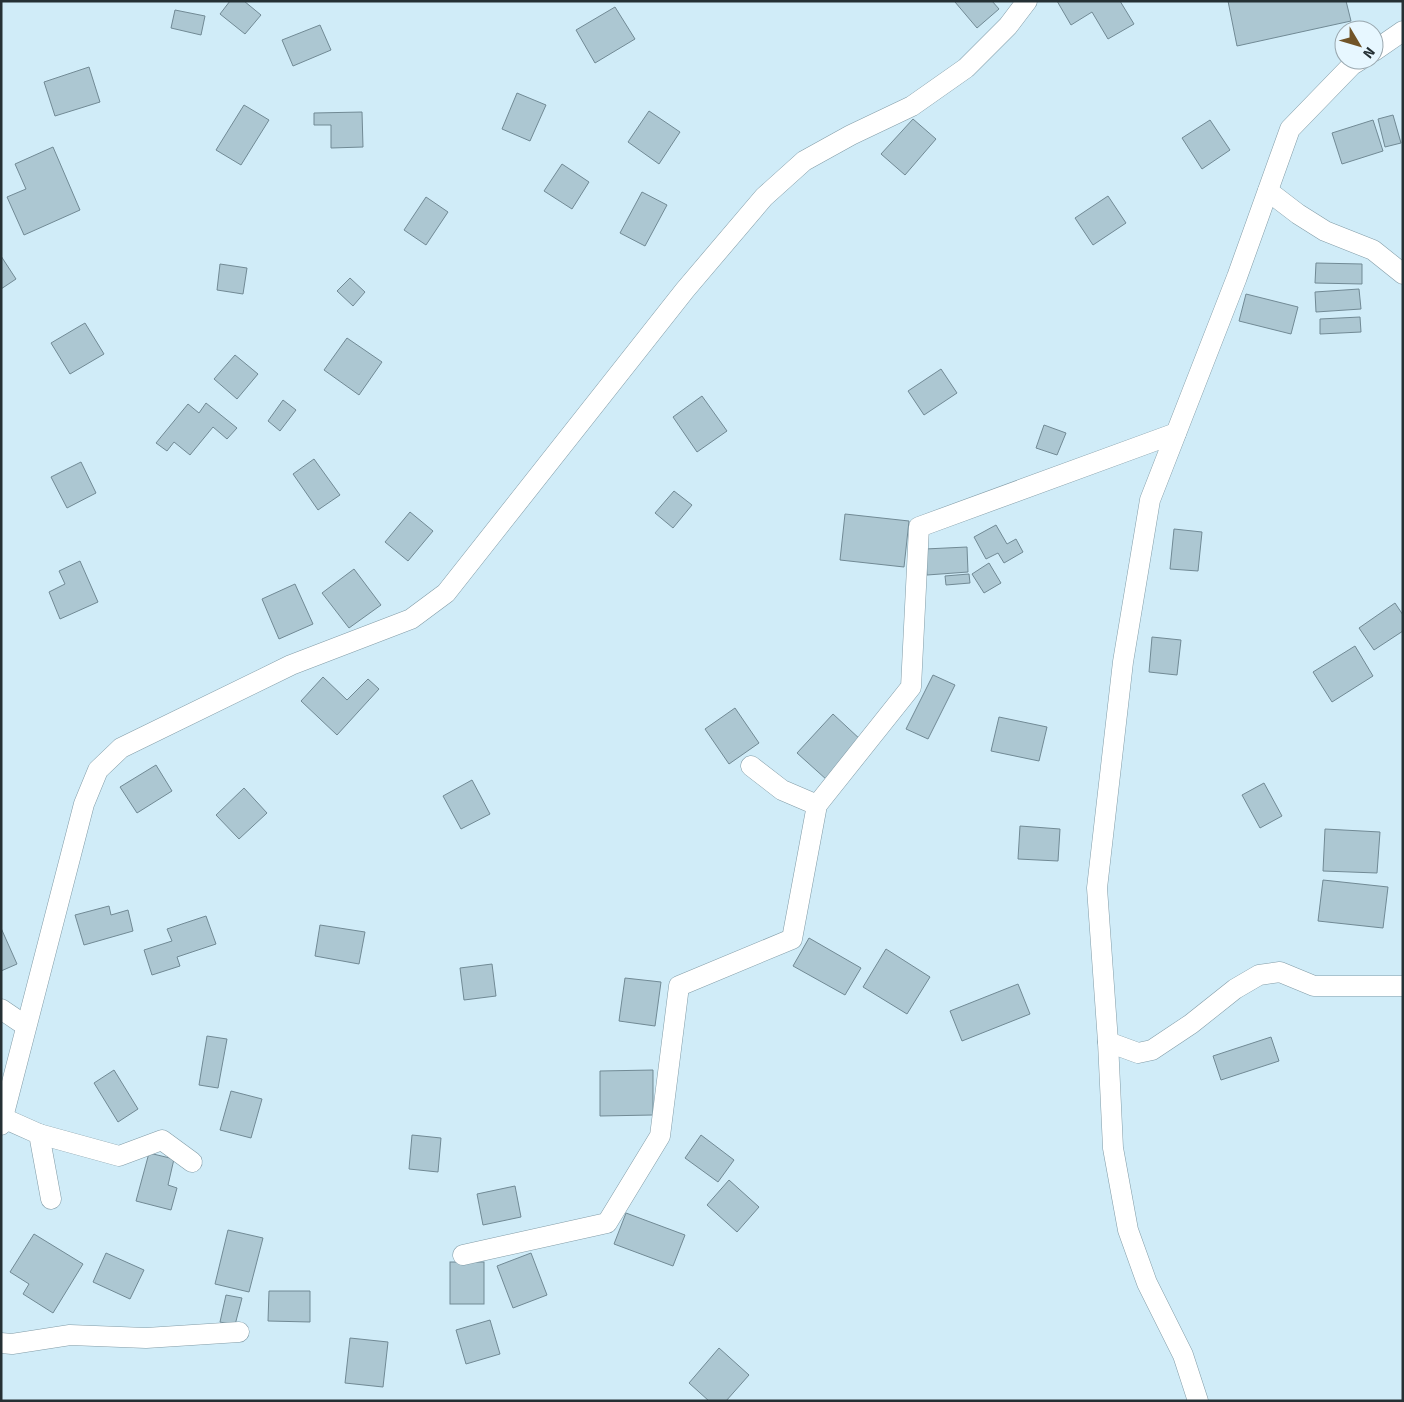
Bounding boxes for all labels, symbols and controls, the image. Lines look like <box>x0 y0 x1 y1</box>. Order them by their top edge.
north arrow <box>1334 20 1384 70</box>
text: N <box>1359 44 1379 62</box>

